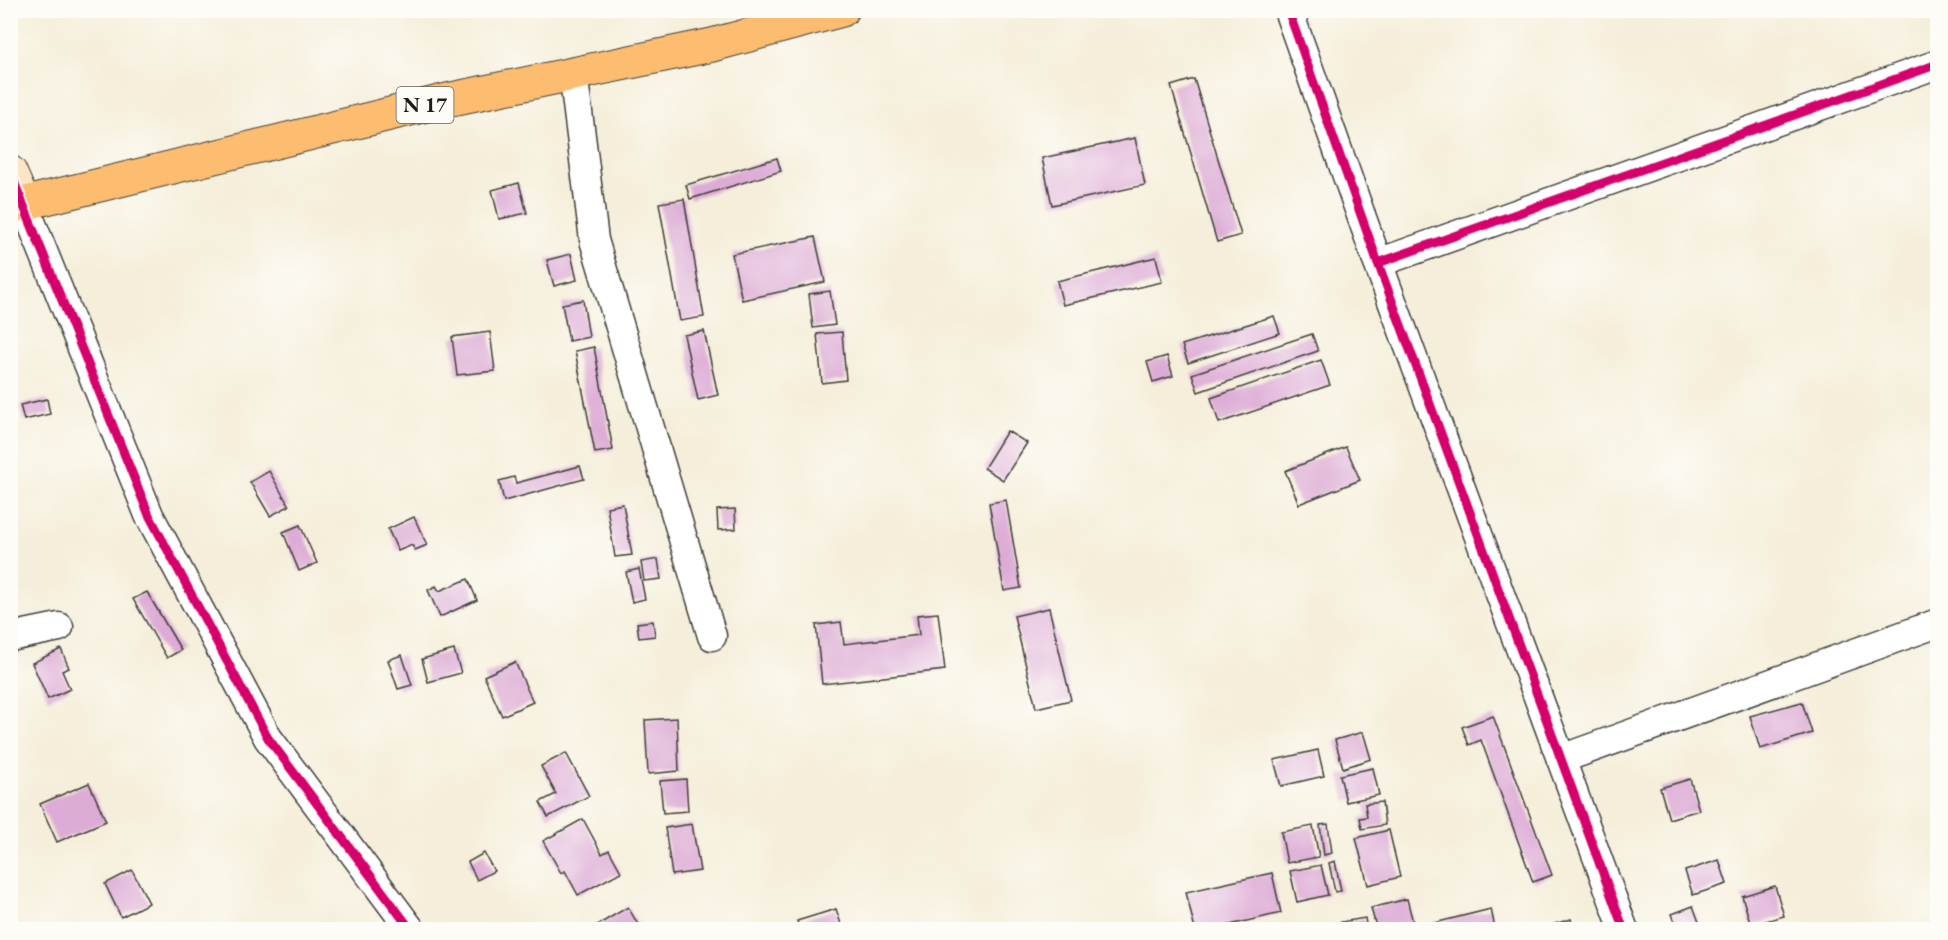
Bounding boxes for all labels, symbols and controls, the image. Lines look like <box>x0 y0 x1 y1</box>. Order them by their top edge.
road number: N 17 <box>396 87 454 123</box>

